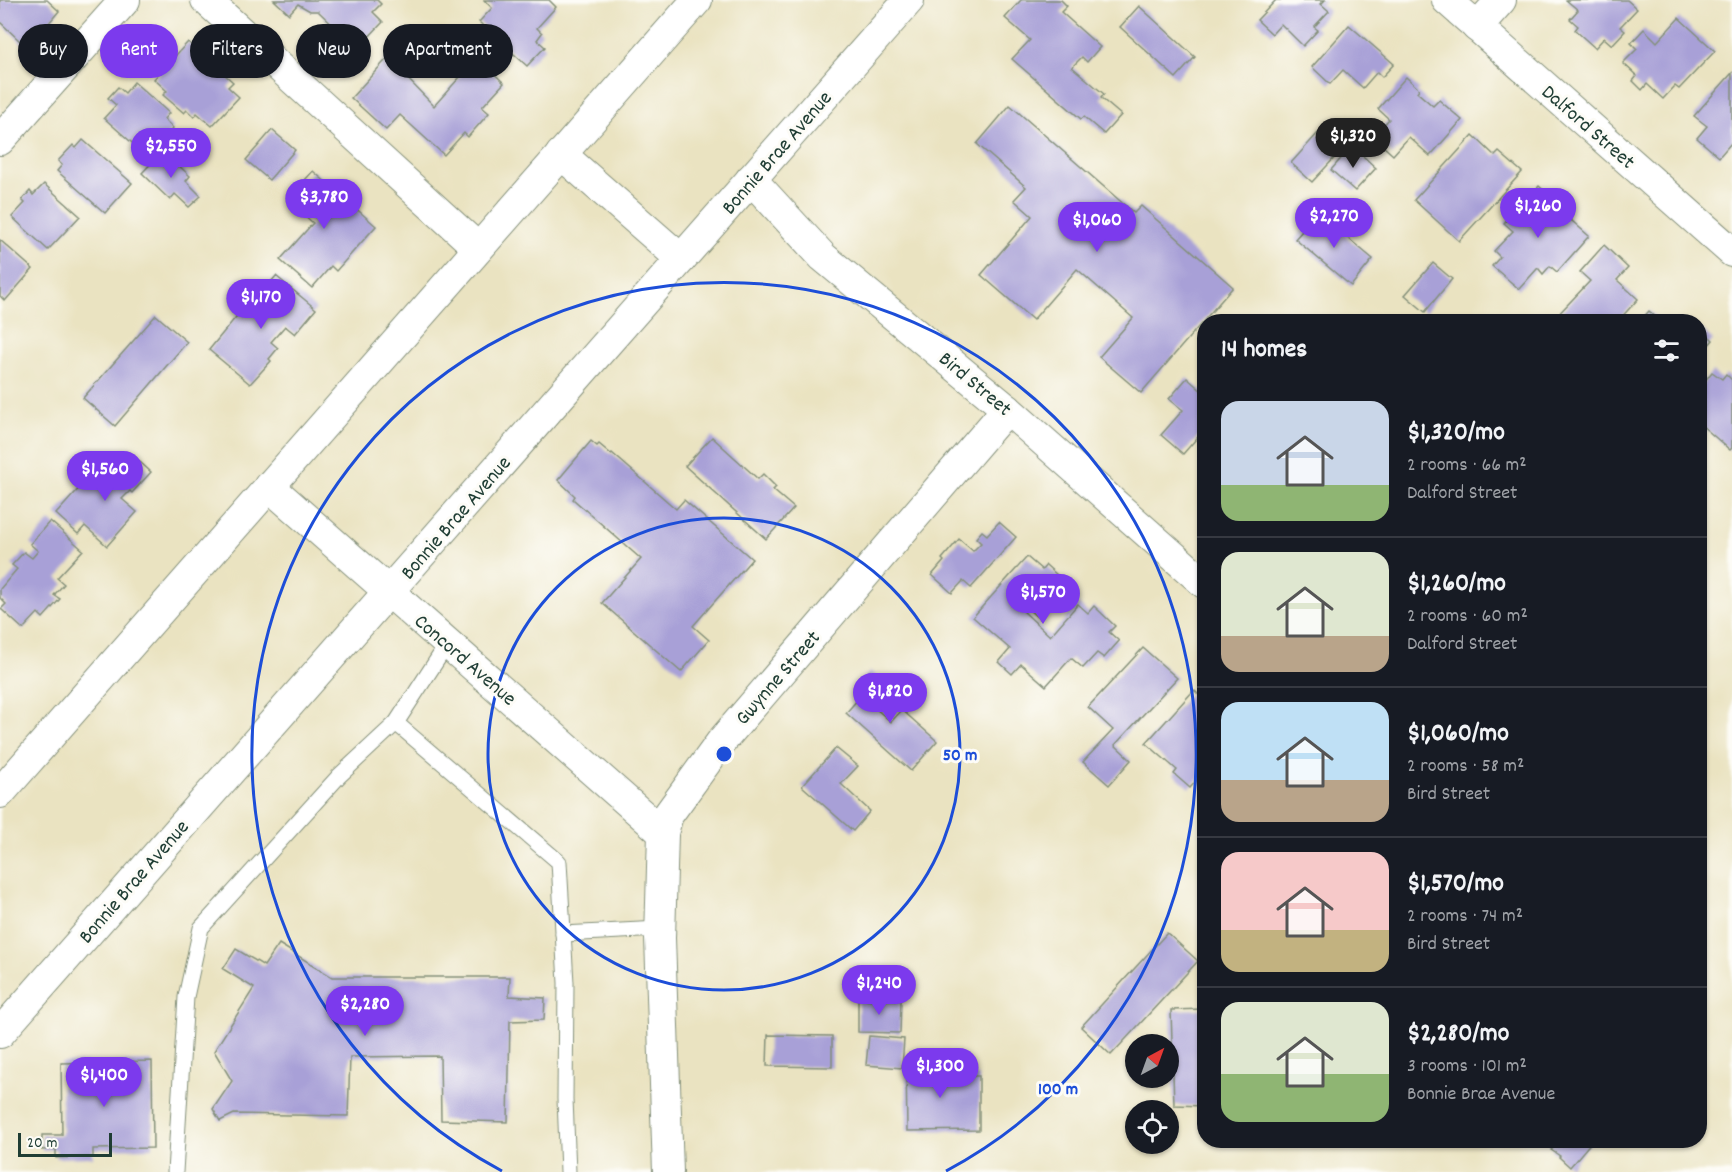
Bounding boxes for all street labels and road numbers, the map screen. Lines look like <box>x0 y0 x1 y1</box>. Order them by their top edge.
street label: Dalford Street <box>1533 79 1641 178</box>
street label: Bonnie Brae Avenue <box>716 85 841 223</box>
street label: Bird Street <box>931 346 1017 425</box>
street label: Bonnie Brae Avenue <box>395 450 520 588</box>
street label: Concord Avenue <box>406 608 522 714</box>
street label: Gwynne Street <box>730 625 829 733</box>
street label: Bonnie Brae Avenue <box>73 814 198 952</box>

